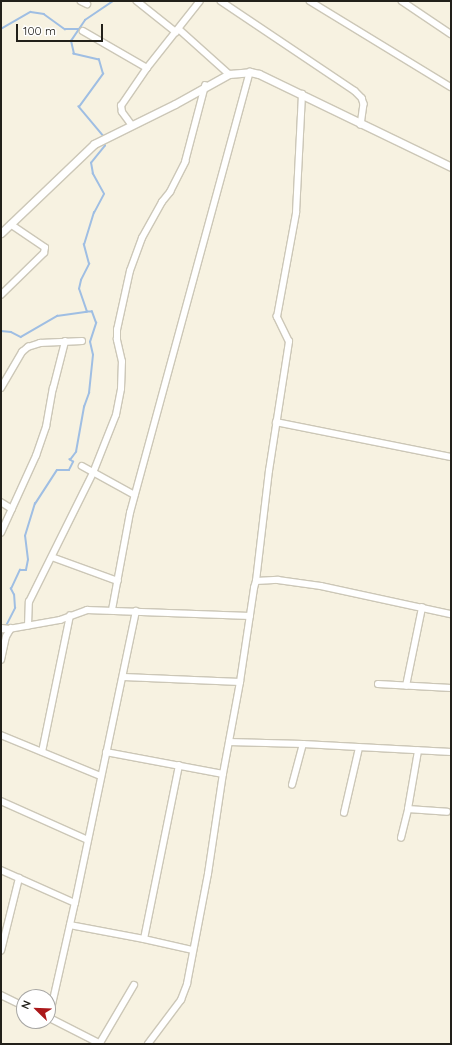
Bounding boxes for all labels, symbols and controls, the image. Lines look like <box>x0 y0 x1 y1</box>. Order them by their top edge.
scale bar <box>18 16 105 42</box>
text: 100 m <box>23 23 56 38</box>
north arrow <box>16 989 56 1029</box>
text: N <box>18 998 34 1011</box>

